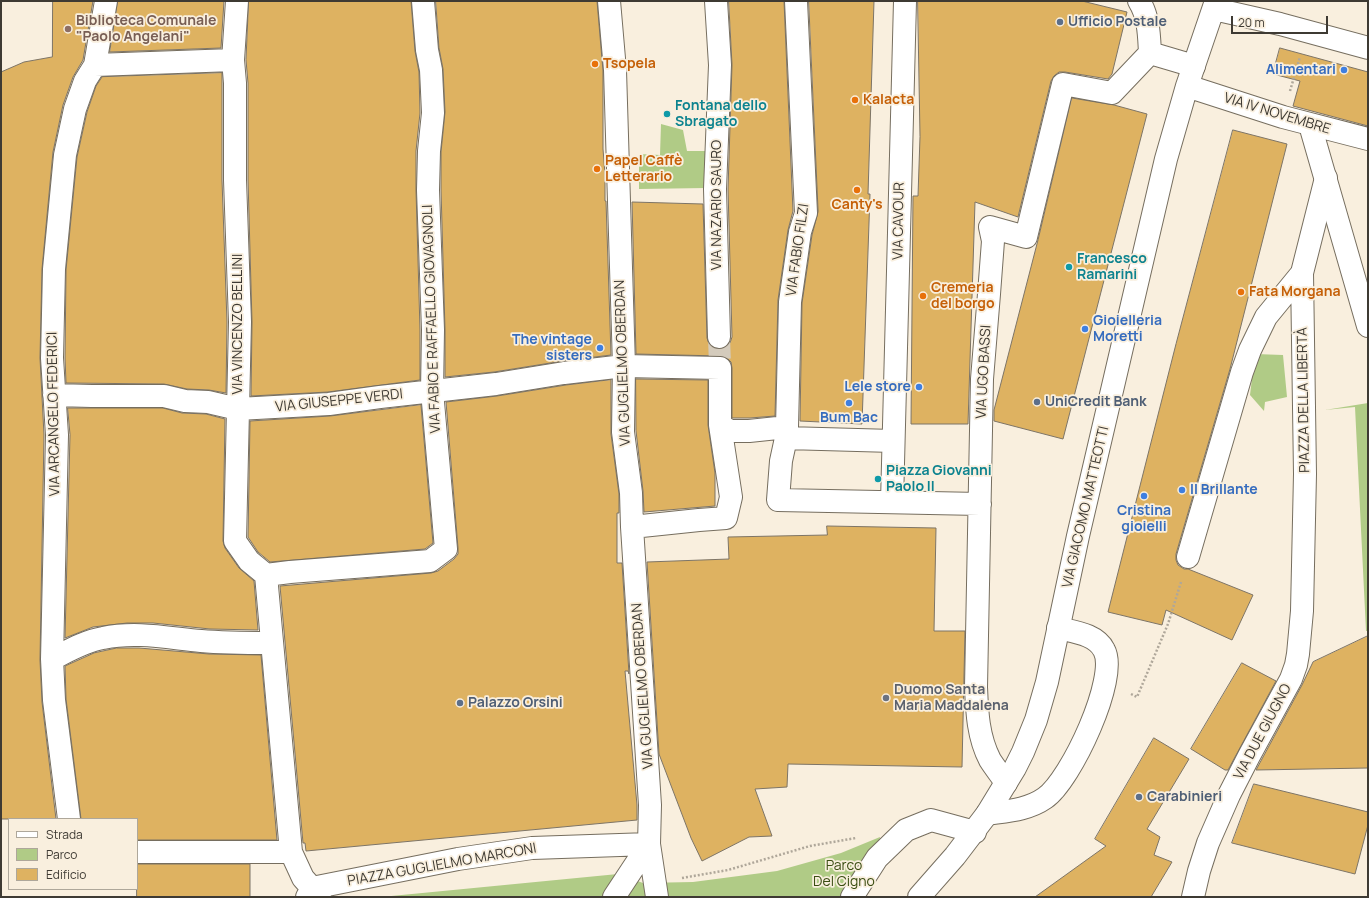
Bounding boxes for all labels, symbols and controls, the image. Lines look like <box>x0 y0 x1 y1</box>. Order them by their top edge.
scale bar <box>1233 8 1330 34</box>
place label: Biblioteca Comunale "Paolo Angelani" <box>76 13 216 46</box>
place label: Ufficio Postale <box>1068 14 1167 30</box>
text: 20 m <box>1238 14 1265 31</box>
marker: Ufficio Postale <box>1055 17 1065 27</box>
marker: Biblioteca Comunale "Paolo Angelani" <box>63 24 73 34</box>
place label: Tsopela <box>603 56 656 72</box>
marker: Tsopela <box>590 59 600 69</box>
place label: Alimentari <box>1266 62 1336 78</box>
marker: Alimentari <box>1339 65 1349 75</box>
street label: VIA IV NOVEMBRE <box>1222 90 1332 138</box>
place label: Kalacta <box>863 92 914 108</box>
marker: Kalacta <box>850 95 860 105</box>
place label: Fontana dello Sbragato <box>675 98 767 130</box>
marker: Fontana dello Sbragato <box>662 109 672 119</box>
street label: VIA NAZARIO SAURO <box>709 140 725 270</box>
place label: Papel Caffè Letterario <box>605 153 682 186</box>
marker: Papel Caffè Letterario <box>592 164 602 174</box>
street label: VIA CAVOUR <box>890 182 908 260</box>
marker: Canty's <box>852 185 862 195</box>
place label: Canty's <box>832 197 882 213</box>
street label: VIA FABIO FILZI <box>783 203 813 297</box>
street label: VIA FABIO E RAFFAELLO GIOVAGNOLI <box>420 204 444 434</box>
place label: Francesco Ramarini <box>1077 251 1147 284</box>
street label: VIA VINCENZO BELLINI <box>230 254 246 394</box>
marker: Francesco Ramarini <box>1064 262 1074 272</box>
street label: VIA GUGLIELMO OBERDAN <box>612 280 634 446</box>
place label: Cremeria del borgo <box>931 280 995 312</box>
place label: Fata Morgana <box>1249 284 1340 300</box>
marker: Fata Morgana <box>1236 287 1246 297</box>
marker: Cremeria del borgo <box>918 291 928 301</box>
place label: Gioielleria Moretti <box>1093 313 1162 346</box>
marker: Gioielleria Moretti <box>1080 324 1090 334</box>
street label: VIA UGO BASSI <box>973 325 995 419</box>
street label: PIAZZA DELLA LIBERTÀ <box>1294 327 1314 473</box>
street label: VIA ARCANGELO FEDERICI <box>44 332 64 496</box>
place label: The vintage sisters <box>512 332 592 364</box>
marker: The vintage sisters <box>595 343 605 353</box>
place label: Lele store <box>844 379 911 395</box>
marker: Lele store <box>914 382 924 392</box>
street label: VIA GIUSEPPE VERDI <box>274 386 404 416</box>
place label: UniCredit Bank <box>1045 394 1147 410</box>
marker: UniCredit Bank <box>1032 397 1042 407</box>
marker: Bum Bac <box>844 398 854 408</box>
place label: Bum Bac <box>820 410 878 426</box>
street label: VIA GIACOMO MATTEOTTI <box>1059 424 1113 590</box>
place label: Piazza Giovanni Paolo II <box>886 463 992 496</box>
marker: Piazza Giovanni Paolo II <box>873 474 883 484</box>
place label: Il Brillante <box>1190 482 1258 498</box>
marker: Il Brillante <box>1177 485 1187 495</box>
marker: Cristina gioielli <box>1139 491 1149 501</box>
place label: Cristina gioielli <box>1117 503 1171 536</box>
street label: VIA GUGLIELMO OBERDAN <box>629 602 657 770</box>
street label: VIA DUE GIUGNO <box>1231 681 1295 783</box>
place label: Duomo Santa Maria Maddalena <box>894 682 1009 714</box>
marker: Duomo Santa Maria Maddalena <box>881 693 891 703</box>
place label: Palazzo Orsini <box>468 695 563 711</box>
marker: Palazzo Orsini <box>455 698 465 708</box>
place label: Carabinieri <box>1147 789 1222 805</box>
marker: Carabinieri <box>1134 792 1144 802</box>
legend <box>8 818 138 890</box>
text: Strada <box>46 826 83 843</box>
street label: PIAZZA GUGLIELMO MARCONI <box>346 840 538 890</box>
text: Parco <box>46 846 77 863</box>
park label: Parco Del Cigno <box>813 858 875 890</box>
text: Edificio <box>46 866 86 883</box>

